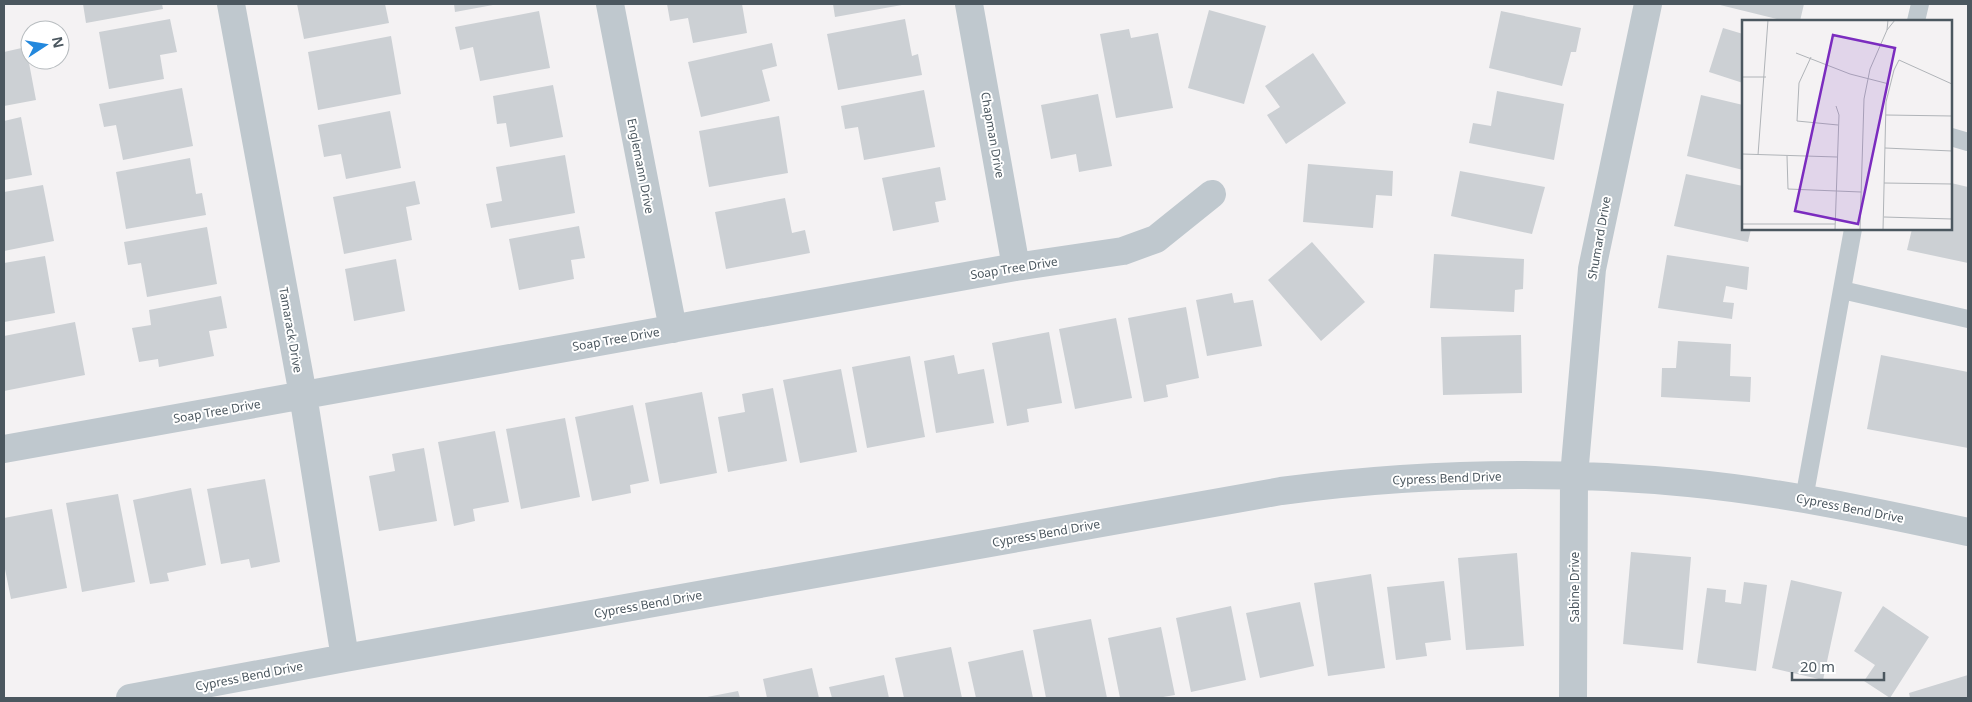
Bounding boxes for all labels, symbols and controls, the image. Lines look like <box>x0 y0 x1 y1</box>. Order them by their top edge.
north arrow <box>20 20 70 70</box>
inset map <box>1742 20 1952 230</box>
text: N <box>48 35 69 50</box>
street label: Chapman Drive <box>977 91 1009 180</box>
street label: Englemann Drive <box>623 117 659 215</box>
street label: Shumard Drive <box>1583 195 1615 281</box>
street label: Soap Tree Drive <box>969 253 1059 283</box>
street label: Tamarack Drive <box>275 286 307 374</box>
street label: Soap Tree Drive <box>571 323 661 355</box>
street label: Soap Tree Drive <box>172 395 262 427</box>
street label: Cypress Bend Drive <box>1392 468 1502 488</box>
street label: Cypress Bend Drive <box>1795 489 1906 527</box>
street label: Cypress Bend Drive <box>991 515 1102 551</box>
street label: Sabine Drive <box>1566 551 1583 622</box>
street label: Cypress Bend Drive <box>593 586 704 622</box>
scale bar <box>1792 650 1884 682</box>
text: 20 m <box>1800 656 1835 676</box>
street label: Cypress Bend Drive <box>194 657 305 695</box>

